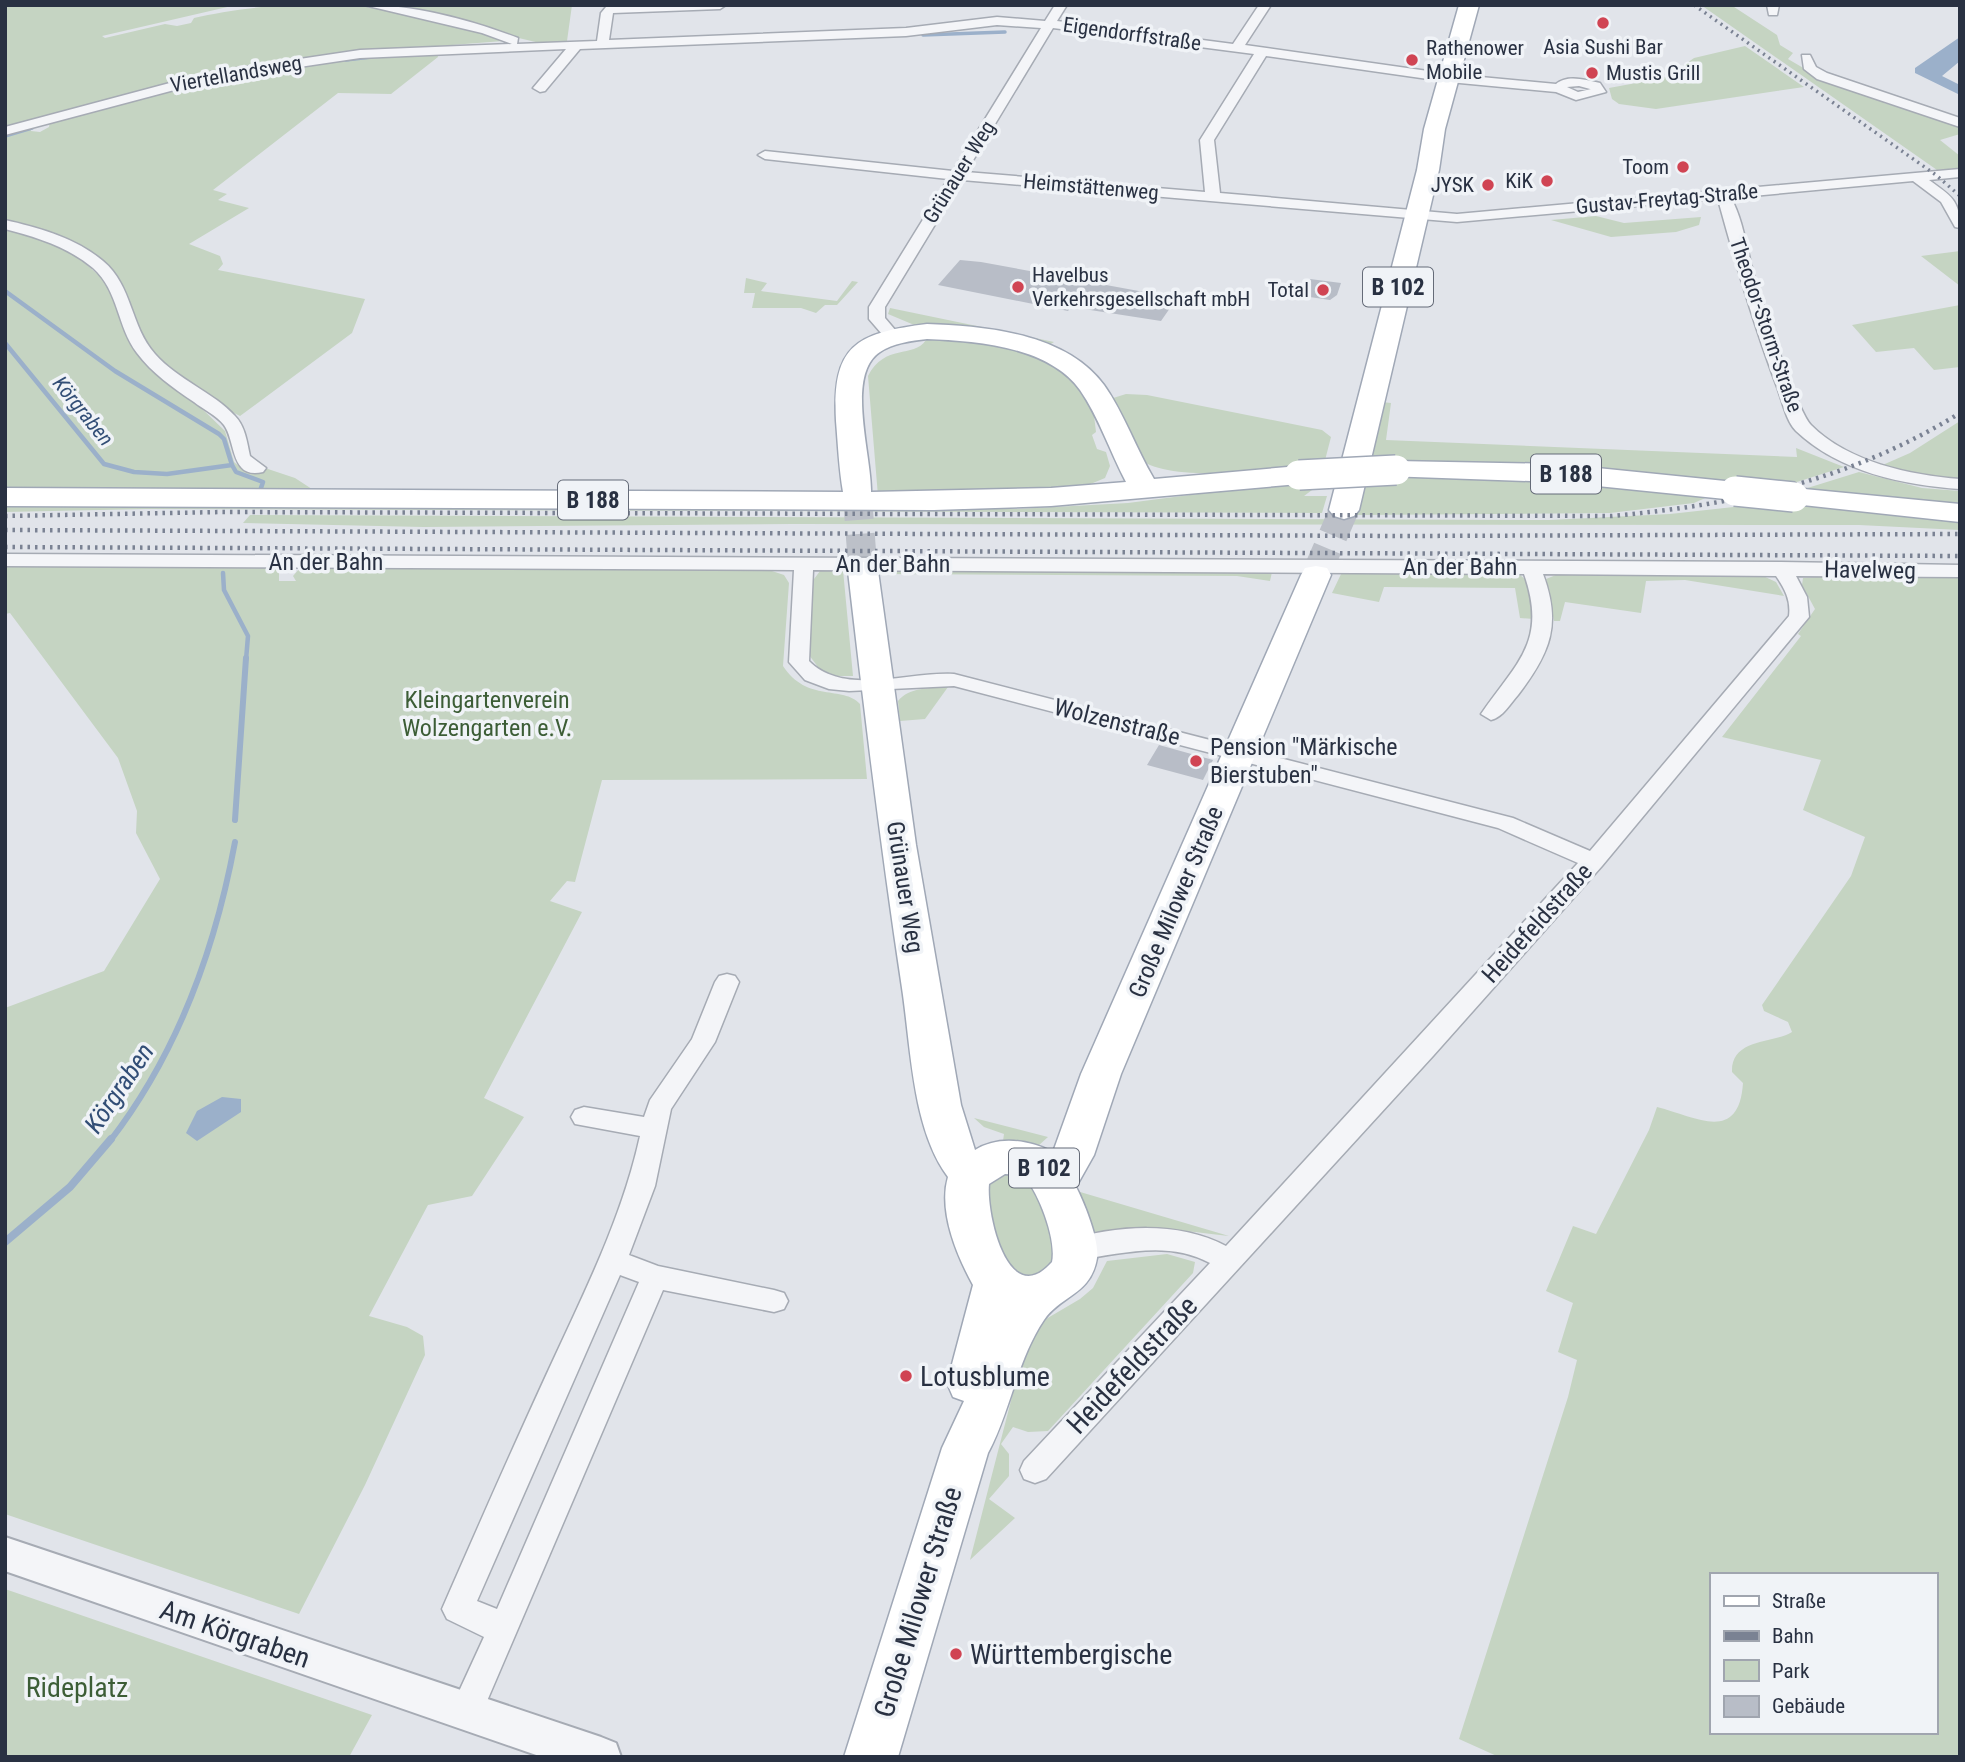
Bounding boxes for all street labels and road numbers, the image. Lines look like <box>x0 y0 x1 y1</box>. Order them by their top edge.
street label: Eigendorffstraße <box>1061 12 1203 56</box>
street label: Viertellandsweg <box>168 51 304 97</box>
street label: Grünauer Weg <box>918 116 1000 228</box>
street label: Heimstättenweg <box>1022 169 1160 205</box>
street label: Gustav-Freytag-Straße <box>1575 179 1759 219</box>
street label: Theodor-Storm-Straße <box>1725 235 1807 415</box>
road number: B 102 <box>1363 268 1433 306</box>
road number: B 188 <box>1531 454 1601 494</box>
road number: B 188 <box>558 480 628 520</box>
street label: An der Bahn <box>269 548 383 576</box>
street label: An der Bahn <box>836 550 950 578</box>
street label: An der Bahn <box>1403 553 1517 581</box>
street label: Havelweg <box>1824 555 1916 585</box>
street label: Wolzenstraße <box>1051 693 1183 751</box>
street label: Große Milower Straße <box>1123 802 1229 1002</box>
street label: Grünauer Weg <box>881 819 929 955</box>
street label: Heidefeldstraße <box>1476 858 1598 988</box>
road number: B 102 <box>1009 1148 1079 1188</box>
street label: Heidefeldstraße <box>1060 1289 1204 1441</box>
street label: Große Milower Straße <box>867 1483 969 1721</box>
street label: Am Körgraben <box>156 1593 314 1675</box>

